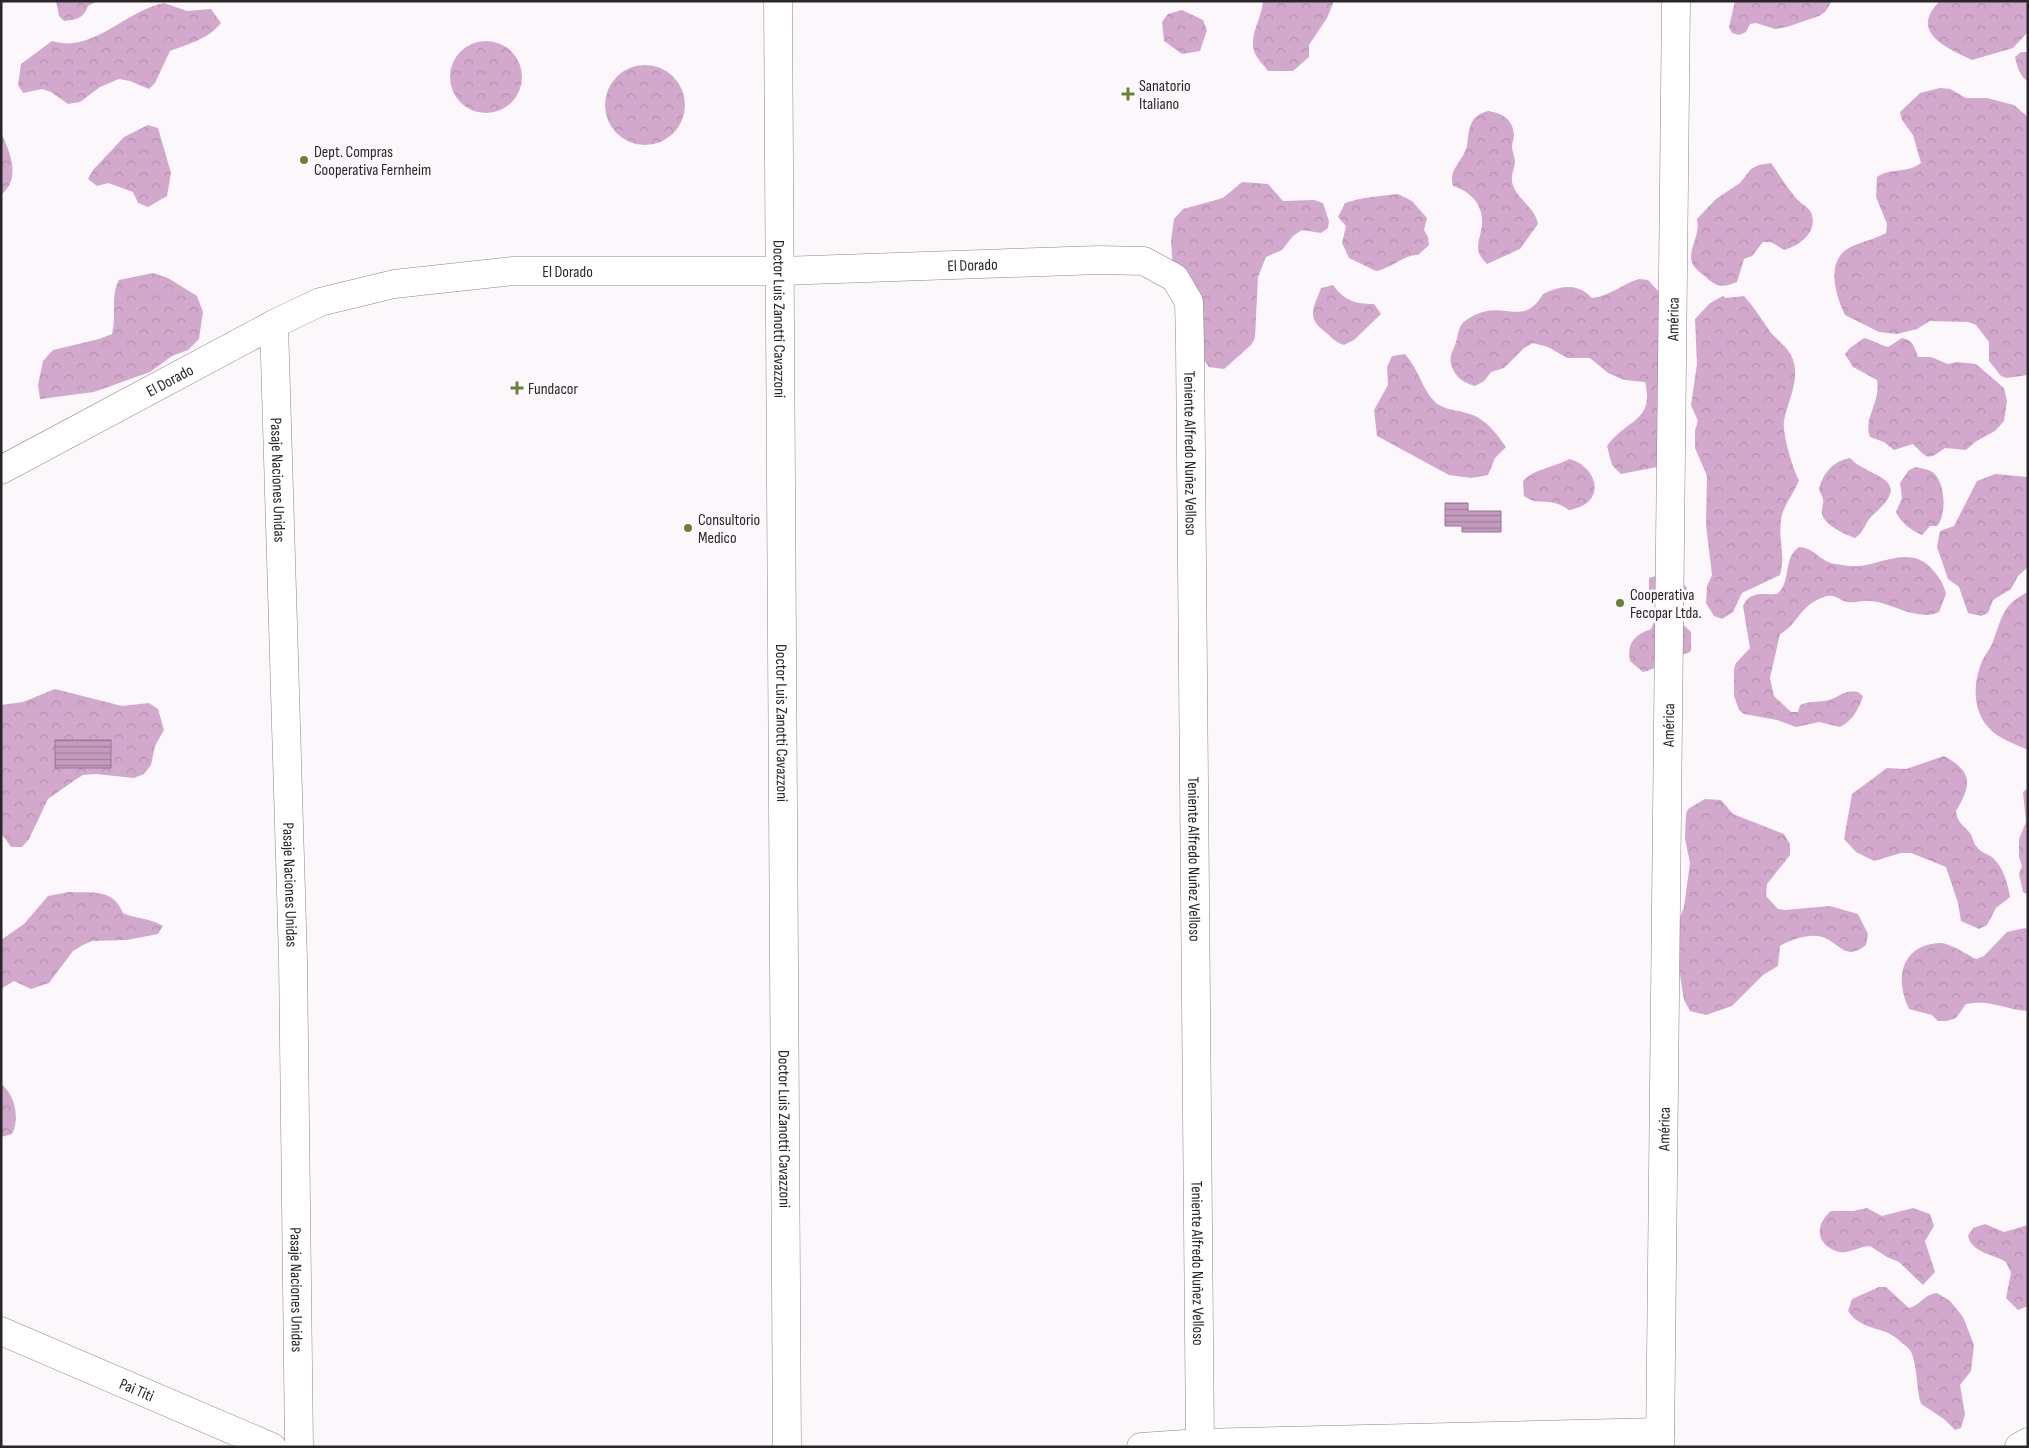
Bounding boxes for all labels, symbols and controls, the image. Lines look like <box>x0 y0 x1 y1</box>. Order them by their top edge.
place label: Sanatorio Italiano <box>1139 77 1191 114</box>
marker: Sanatorio Italiano <box>1121 87 1135 101</box>
place label: Dept. Compras Cooperativa Fernheim <box>314 143 431 180</box>
marker: Dept. Compras Cooperativa Fernheim <box>298 154 310 166</box>
street label: Doctor Luis Zanotti Cavazzoni <box>768 240 788 398</box>
street label: El Dorado <box>947 256 998 276</box>
street label: El Dorado <box>542 263 593 282</box>
street label: América <box>1664 297 1684 342</box>
street label: El Dorado <box>143 361 197 402</box>
street label: Teniente Alfredo Nuñez Velloso <box>1179 371 1200 536</box>
place label: Fundacor <box>528 380 578 399</box>
marker: Fundacor <box>510 381 524 395</box>
street label: Pasaje Naciones Unidas <box>266 417 289 543</box>
place label: Consultorio Medico <box>698 511 760 548</box>
marker: Consultorio Medico <box>682 522 694 534</box>
place label: Cooperativa Fecopar Ltda. <box>1630 586 1701 623</box>
marker: Cooperativa Fecopar Ltda. <box>1614 597 1626 609</box>
street label: Doctor Luis Zanotti Cavazzoni <box>771 644 791 802</box>
street label: América <box>1660 703 1679 748</box>
street label: Teniente Alfredo Nuñez Velloso <box>1183 777 1203 942</box>
street label: Pasaje Naciones Unidas <box>278 822 301 948</box>
street label: Doctor Luis Zanotti Cavazzoni <box>774 1050 794 1208</box>
street label: América <box>1655 1107 1675 1152</box>
street label: Teniente Alfredo Nuñez Velloso <box>1187 1181 1207 1346</box>
street label: Pasaje Naciones Unidas <box>285 1227 306 1352</box>
street label: Pai Titi <box>116 1375 157 1406</box>

